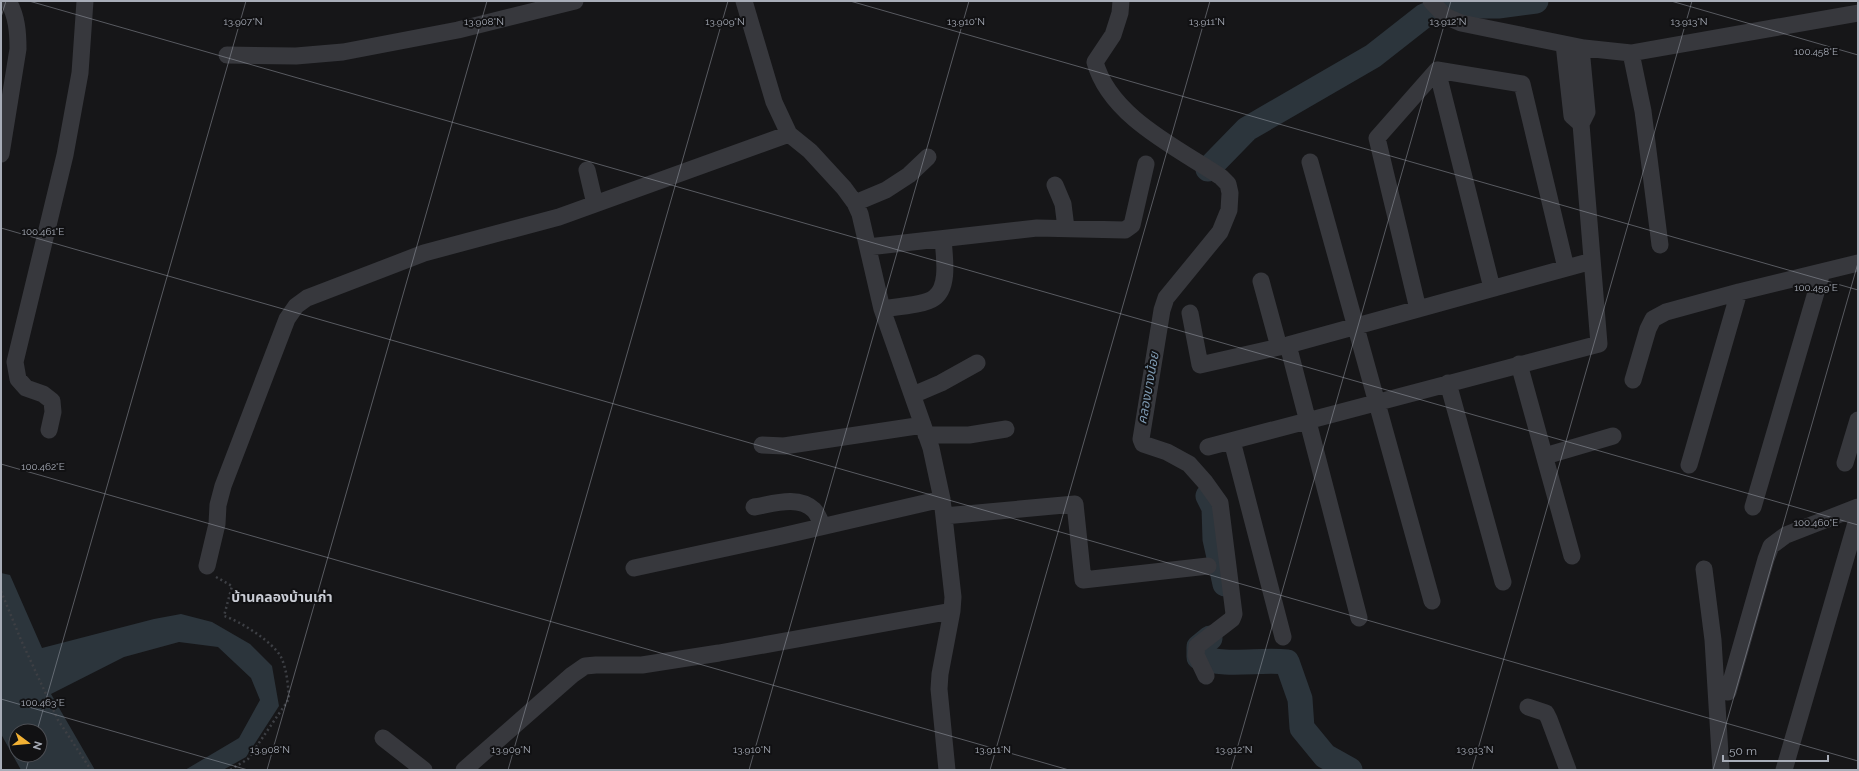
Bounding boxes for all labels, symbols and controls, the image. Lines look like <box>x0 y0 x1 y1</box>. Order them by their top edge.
text: 13.907°N <box>223 16 263 27</box>
text: 13.908°N <box>464 16 504 27</box>
text: 13.909°N <box>705 16 745 27</box>
text: 13.910°N <box>947 16 985 27</box>
text: 13.911°N <box>1189 16 1225 27</box>
text: 13.912°N <box>1429 16 1467 27</box>
text: 13.913°N <box>1670 16 1708 27</box>
text: 100.458°E <box>1794 46 1838 57</box>
text: 100.461°E <box>22 226 64 237</box>
text: 100.459°E <box>1794 282 1838 293</box>
water label: คลองบางน้อย <box>1134 349 1162 425</box>
text: 100.462°E <box>21 461 65 472</box>
text: 100.460°E <box>1794 517 1838 528</box>
district label: บ้านคลองบ้านเก่า <box>231 589 333 605</box>
text: 100.463°E <box>21 697 65 708</box>
north arrow <box>8 723 48 763</box>
scale bar <box>1723 737 1828 763</box>
text: N <box>30 740 45 751</box>
text: 13.908°N <box>250 744 290 755</box>
text: 13.909°N <box>491 744 531 755</box>
text: 13.910°N <box>733 744 771 755</box>
text: 13.911°N <box>975 744 1011 755</box>
text: 13.912°N <box>1215 744 1253 755</box>
text: 13.913°N <box>1456 744 1494 755</box>
text: 50 m <box>1729 744 1757 758</box>

